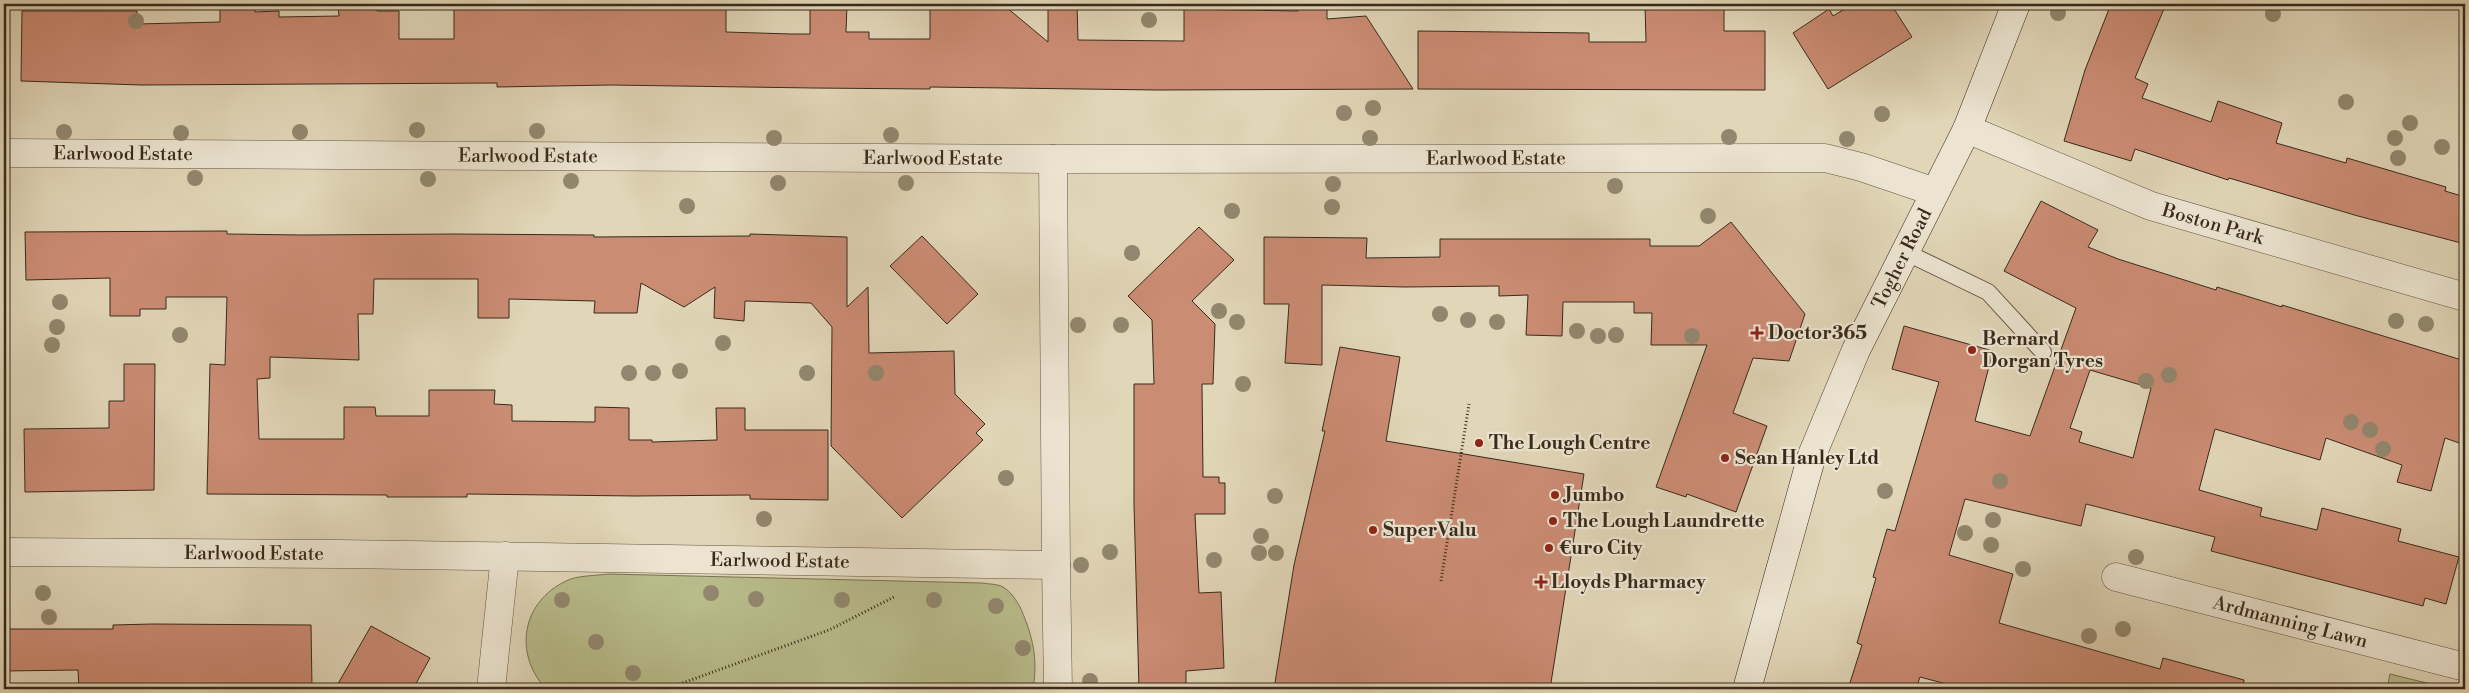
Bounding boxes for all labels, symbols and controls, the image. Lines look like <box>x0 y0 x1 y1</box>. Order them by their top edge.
street label: Earlwood Estate <box>53 141 193 166</box>
street label: Earlwood Estate <box>458 144 598 168</box>
street label: Earlwood Estate <box>863 146 1003 171</box>
street label: Earlwood Estate <box>1426 146 1566 171</box>
street label: Boston Park <box>2158 198 2268 250</box>
street label: Togher Road <box>1867 204 1937 313</box>
place label: Doctor365 <box>1768 321 1867 345</box>
marker: Doctor365 <box>1750 326 1764 340</box>
place label: Bernard Dorgan Tyres <box>1982 327 2103 373</box>
marker: Bernard Dorgan Tyres <box>1966 344 1978 356</box>
place label: The Lough Centre <box>1489 431 1651 455</box>
marker: The Lough Centre <box>1473 437 1485 449</box>
place label: Sean Hanley Ltd <box>1735 446 1879 470</box>
marker: Sean Hanley Ltd <box>1719 452 1731 464</box>
place label: Jumbo <box>1562 483 1624 507</box>
marker: Jumbo <box>1549 489 1561 501</box>
place label: The Lough Laundrette <box>1563 509 1765 533</box>
marker: The Lough Laundrette <box>1547 515 1559 527</box>
place label: SuperValu <box>1383 518 1477 542</box>
marker: SuperValu <box>1367 524 1379 536</box>
place label: €uro City <box>1559 536 1643 560</box>
street label: Earlwood Estate <box>184 541 324 566</box>
marker: €uro City <box>1543 542 1555 554</box>
street label: Earlwood Estate <box>710 548 850 574</box>
place label: Lloyds Pharmacy <box>1551 570 1706 594</box>
marker: Lloyds Pharmacy <box>1535 576 1547 588</box>
street label: Ardmanning Lawn <box>2209 590 2370 653</box>

